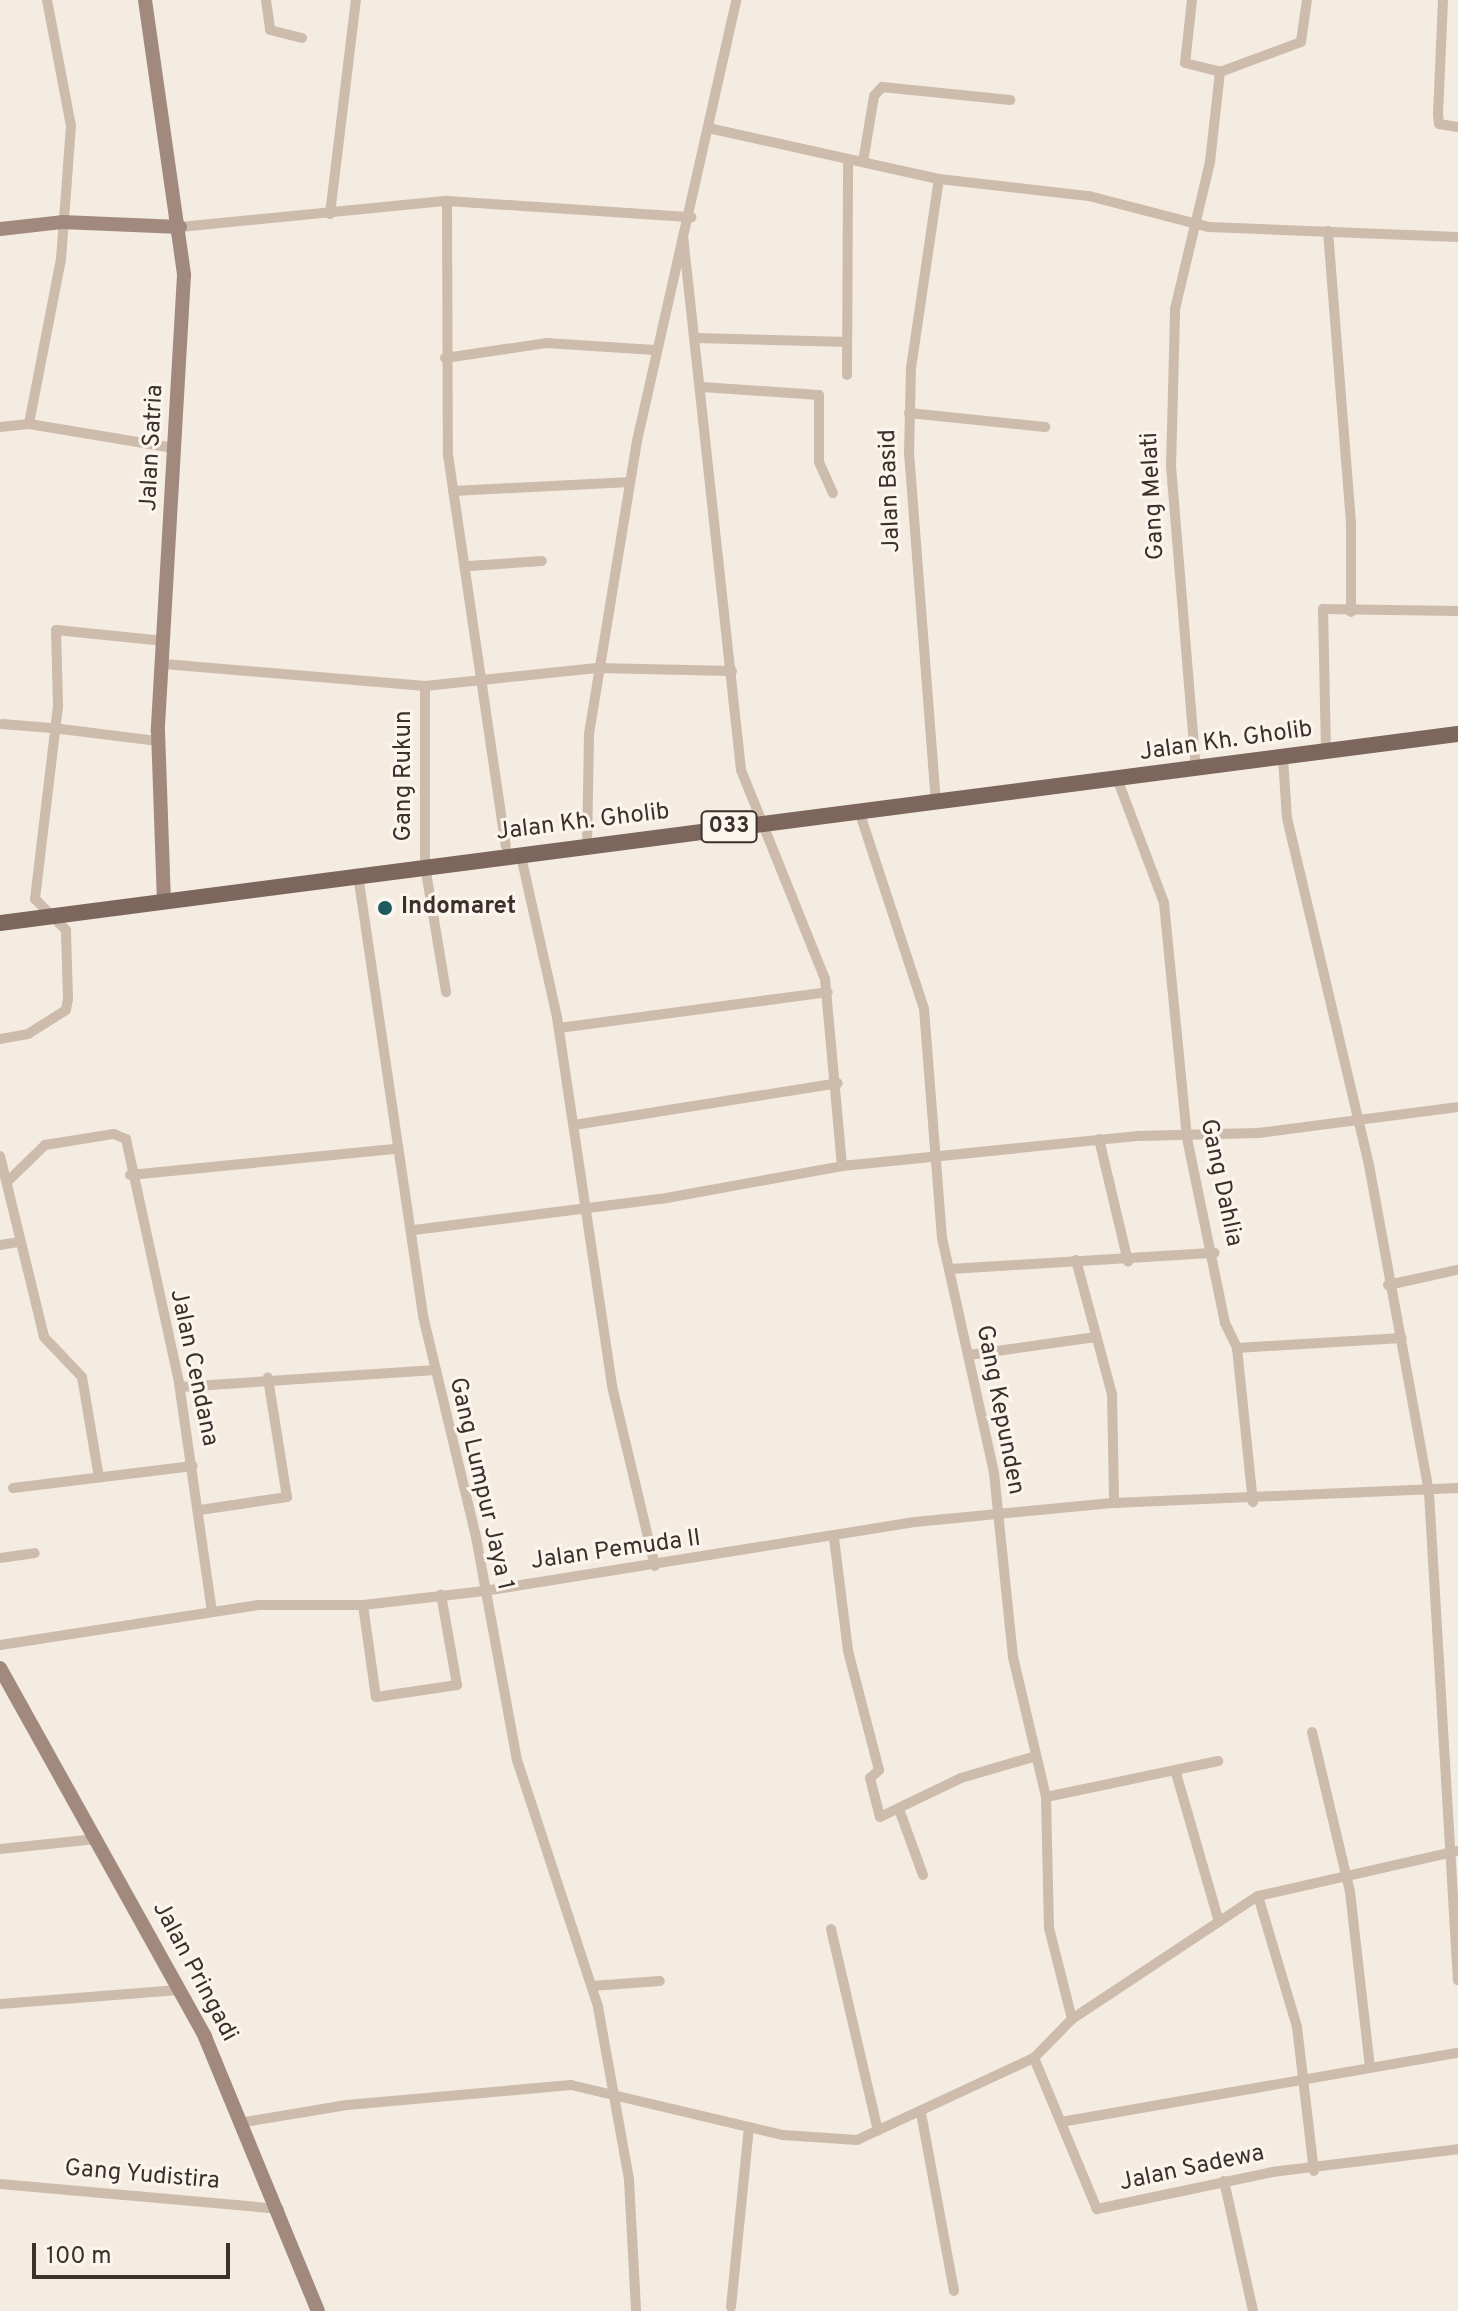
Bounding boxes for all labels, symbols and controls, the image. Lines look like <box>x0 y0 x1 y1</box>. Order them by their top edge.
street label: Jalan Satria <box>135 384 171 512</box>
street label: Jalan Basid <box>874 429 908 553</box>
street label: Gang Melati <box>1136 431 1172 561</box>
street label: Gang Rukun <box>391 710 419 842</box>
street label: Jalan Kh. Gholib <box>1138 716 1314 768</box>
street label: Jalan Kh. Gholib <box>495 798 671 848</box>
road number: 033 <box>699 809 759 845</box>
place label: Indomaret <box>401 894 516 922</box>
marker: Indomaret <box>376 899 394 917</box>
street label: Gang Dahlia <box>1192 1117 1248 1249</box>
street label: Jalan Cendana <box>162 1287 224 1449</box>
street label: Gang Kepunden <box>968 1323 1030 1497</box>
street label: Gang Lumpur Jaya 1 <box>442 1375 518 1593</box>
street label: Jalan Pemuda II <box>529 1525 703 1577</box>
street label: Jalan Pringadi <box>145 1897 243 2047</box>
street label: Jalan Sadewa <box>1117 2140 1267 2198</box>
street label: Gang Yudistira <box>63 2155 221 2197</box>
scale bar <box>36 2227 234 2277</box>
text: 100 m <box>46 2242 112 2272</box>

